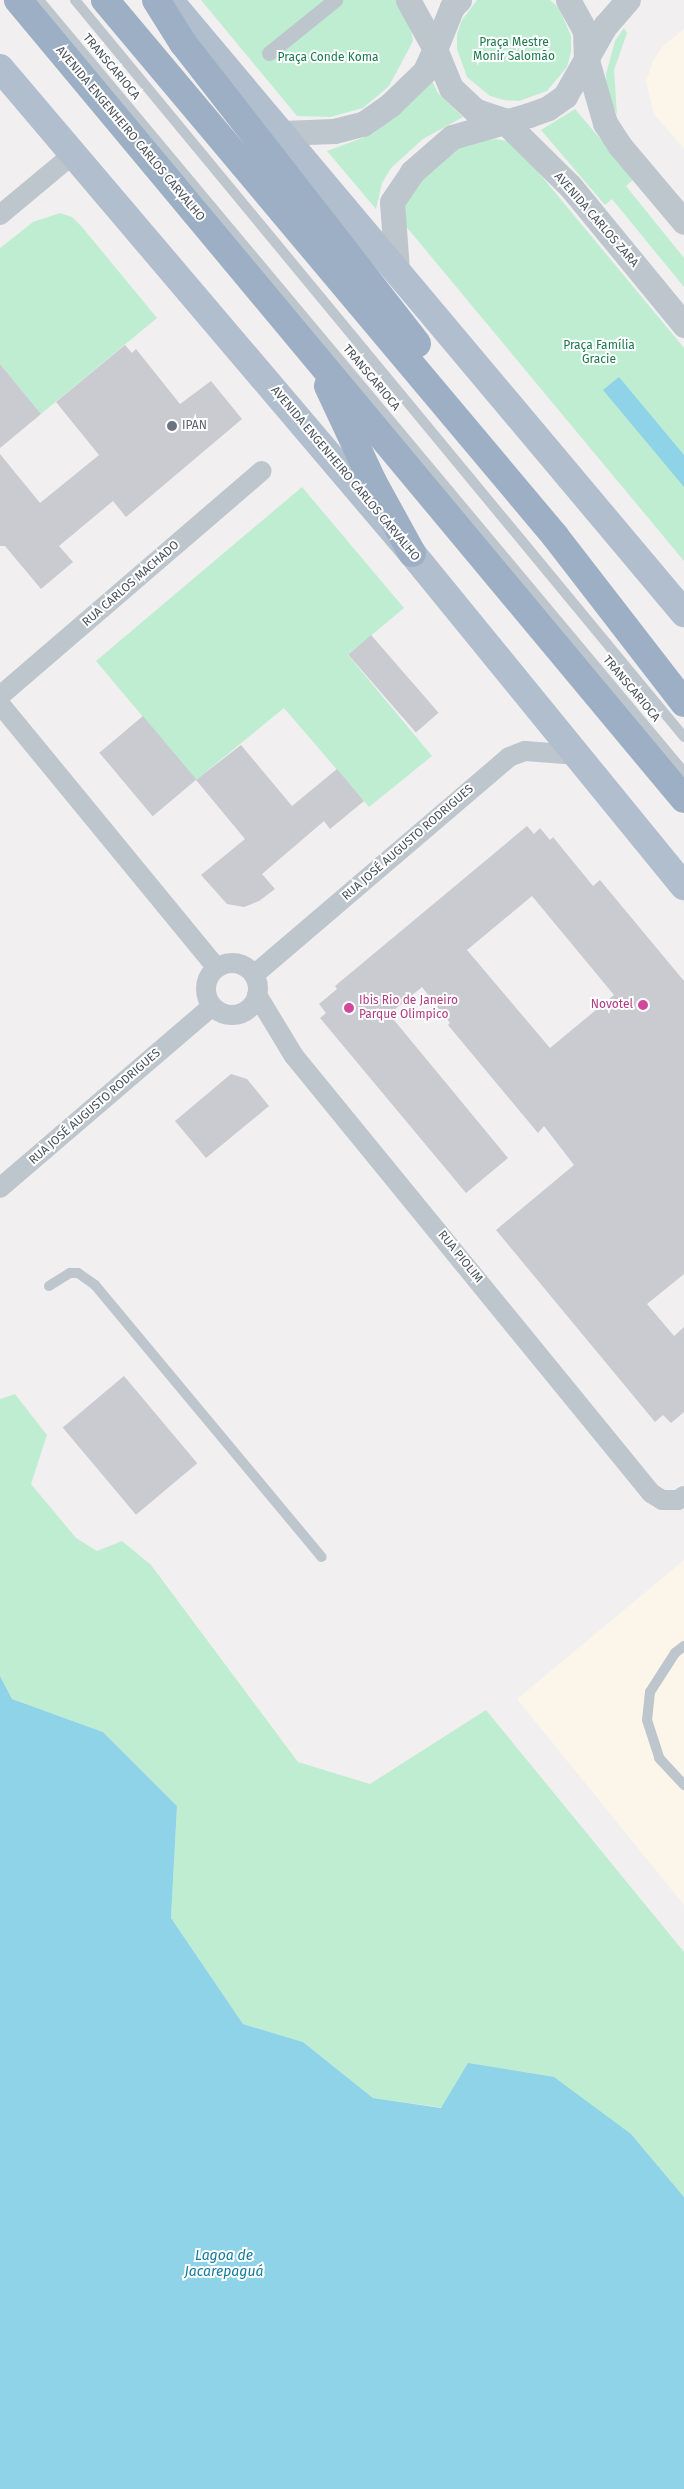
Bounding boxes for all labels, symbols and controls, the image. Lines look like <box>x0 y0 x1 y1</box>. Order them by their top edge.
street label: TRANSCARIOCA <box>79 31 143 103</box>
park label: Praça Mestre Monir Salomão <box>473 36 555 64</box>
street label: AVENIDA ENGENHEIRO CARLOS CARVALHO <box>53 44 207 224</box>
park label: Praça Conde Koma <box>278 51 378 65</box>
street label: AVENIDA CARLOS ZARA <box>551 170 641 270</box>
park label: Praça Família Gracie <box>563 339 635 367</box>
street label: TRANSCARIOCA <box>339 342 403 414</box>
street label: AVENIDA ENGENHEIRO CARLOS CARVALHO <box>268 384 422 564</box>
place label: IPAN <box>182 419 207 433</box>
marker: IPAN <box>166 420 178 432</box>
street label: RUA CARLOS MACHADO <box>80 538 182 630</box>
street label: TRANSCARIOCA <box>599 653 663 725</box>
street label: RUA JOSÉ AUGUSTO RODRIGUES <box>339 782 477 904</box>
place label: Ibis Rio de Janeiro Parque Olimpico <box>359 994 458 1022</box>
place label: Novotel <box>591 998 633 1012</box>
marker: Novotel <box>637 999 649 1011</box>
marker: Ibis Rio de Janeiro Parque Olimpico <box>343 1002 355 1014</box>
street label: RUA JOSÉ AUGUSTO RODRIGUES <box>26 1046 164 1168</box>
street label: RUA PIOLIM <box>435 1228 485 1286</box>
water label: Lagoa de Jacarepaguá <box>185 2248 263 2280</box>

